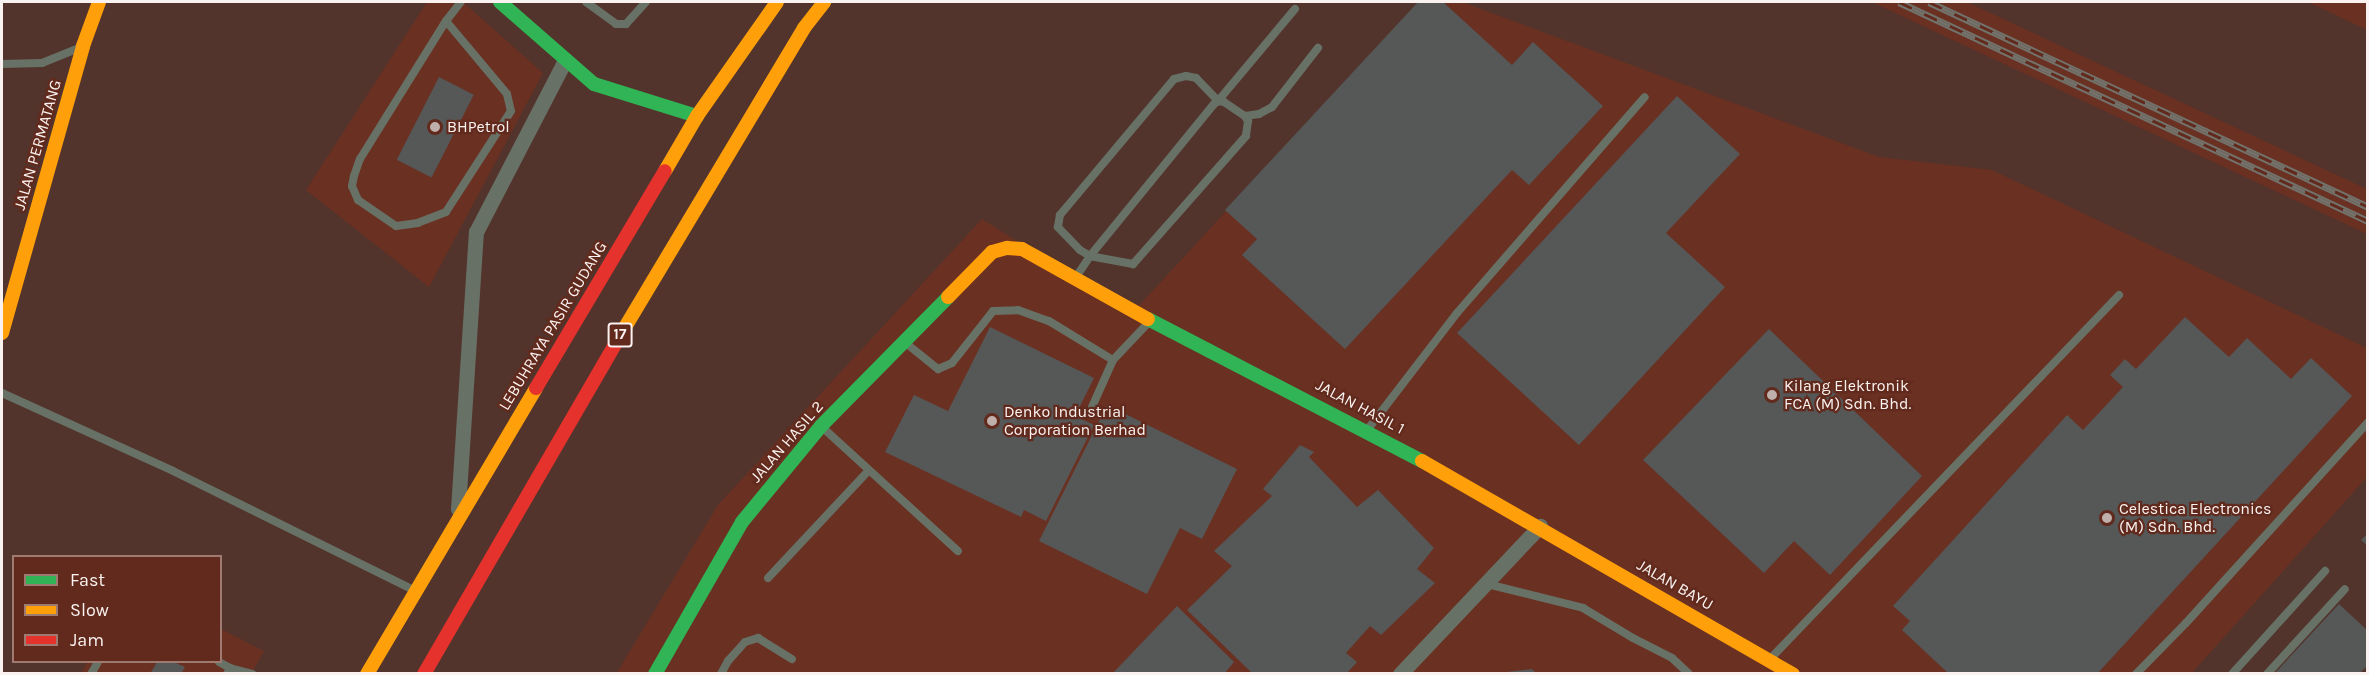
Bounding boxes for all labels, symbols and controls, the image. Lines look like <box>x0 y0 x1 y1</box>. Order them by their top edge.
street label: JALAN PERMATANG <box>10 78 66 212</box>
place label: BHPetrol <box>447 117 510 137</box>
marker: BHPetrol <box>428 120 442 134</box>
street label: LEBUHRAYA PASIR GUDANG <box>495 238 611 414</box>
road number: 17 <box>606 323 634 347</box>
street label: JALAN HASIL 1 <box>1312 376 1408 438</box>
place label: Kilang Elektronik FCA (M) Sdn. Bhd. <box>1784 376 1911 414</box>
marker: Kilang Elektronik FCA (M) Sdn. Bhd. <box>1765 388 1779 402</box>
street label: JALAN HASIL 2 <box>746 397 828 487</box>
place label: Denko Industrial Corporation Berhad <box>1004 402 1146 440</box>
marker: Denko Industrial Corporation Berhad <box>985 414 999 428</box>
place label: Celestica Electronics (M) Sdn. Bhd. <box>2119 499 2271 537</box>
marker: Celestica Electronics (M) Sdn. Bhd. <box>2100 511 2114 525</box>
legend <box>12 555 222 663</box>
street label: JALAN BAYU <box>1633 555 1717 615</box>
text: Fast <box>70 569 105 591</box>
text: Slow <box>70 599 109 621</box>
text: Jam <box>70 629 104 651</box>

